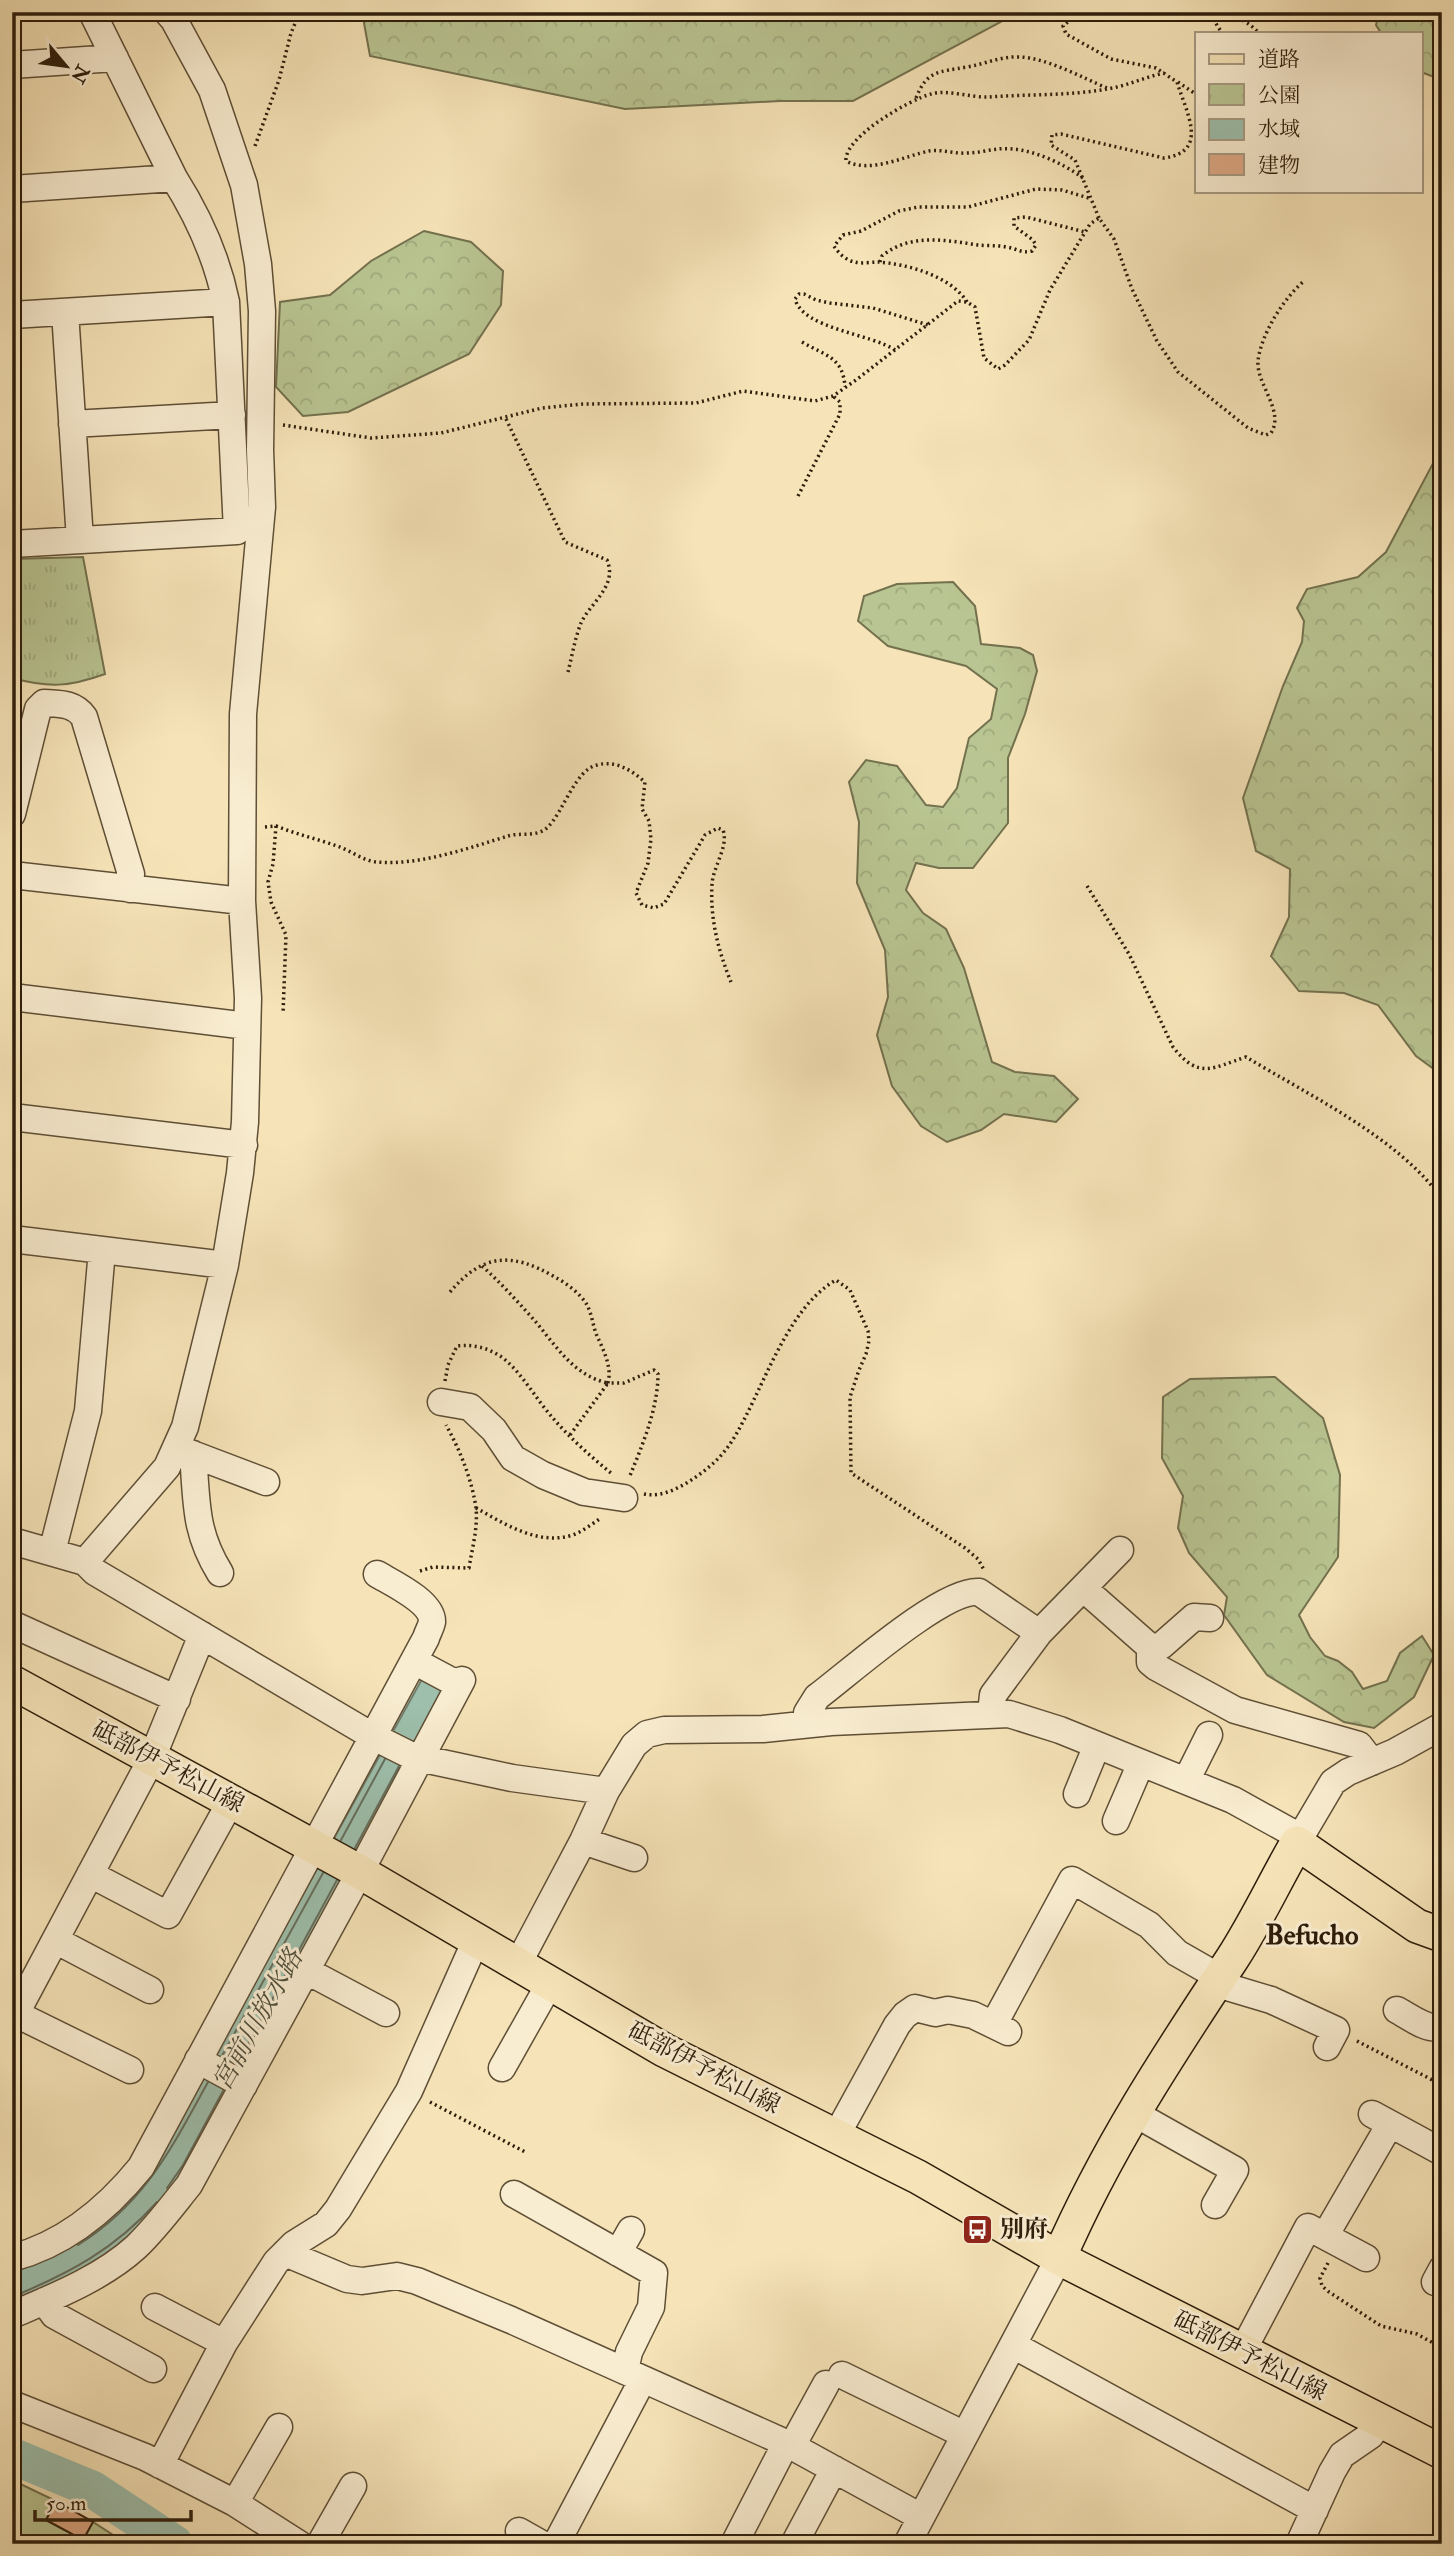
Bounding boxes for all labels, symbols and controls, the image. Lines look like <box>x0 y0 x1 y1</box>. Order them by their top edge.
north arrow <box>32 32 102 102</box>
legend <box>1195 32 1422 192</box>
text: 道路 <box>1258 46 1300 73</box>
text: N <box>65 60 95 88</box>
text: 公園 <box>1258 82 1300 109</box>
text: 水域 <box>1258 116 1300 143</box>
text: 建物 <box>1258 152 1300 179</box>
street label: 砥部伊予松山線 <box>87 1714 249 1820</box>
district label: Befucho <box>1265 1918 1359 1953</box>
water label: 宮前川放水路 <box>206 1942 311 2096</box>
street label: 砥部伊予松山線 <box>623 2015 785 2121</box>
bus stop icon: 別府 <box>960 2212 994 2246</box>
place label: 別府 <box>1000 2214 1048 2245</box>
street label: 砥部伊予松山線 <box>1168 2304 1332 2408</box>
scale bar <box>35 2479 191 2523</box>
text: 50 m <box>46 2490 87 2517</box>

